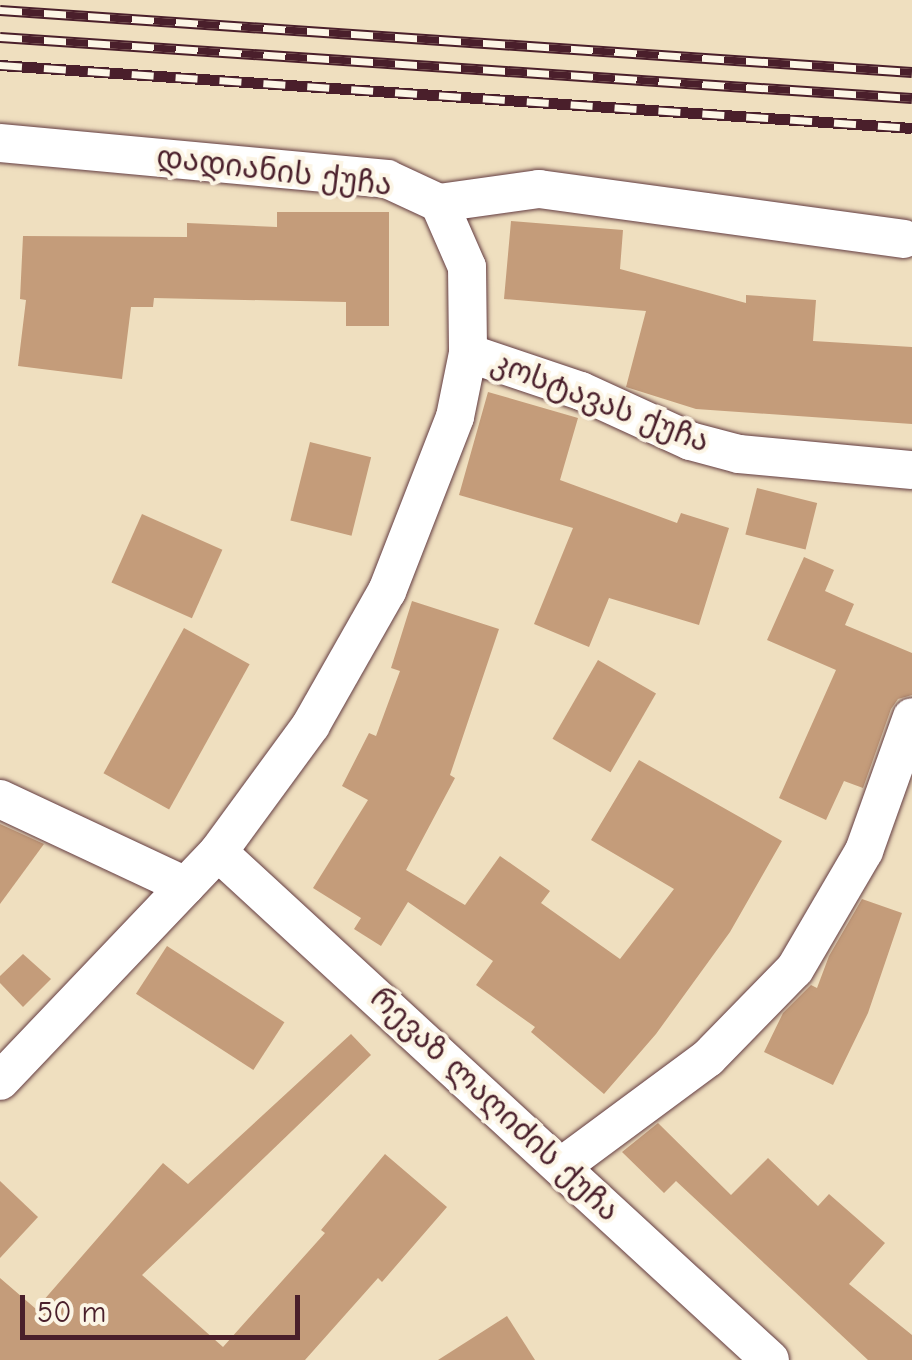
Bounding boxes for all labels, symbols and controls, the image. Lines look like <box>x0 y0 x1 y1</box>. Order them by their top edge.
street label: დადიანის ქუჩა <box>154 140 394 204</box>
street label: კოსტავას ქუჩა <box>486 345 714 461</box>
street label: რევაზ ლაღიძის ქუჩა <box>362 980 626 1230</box>
scale bar <box>25 1275 305 1337</box>
text: 50 m <box>37 1295 106 1330</box>

